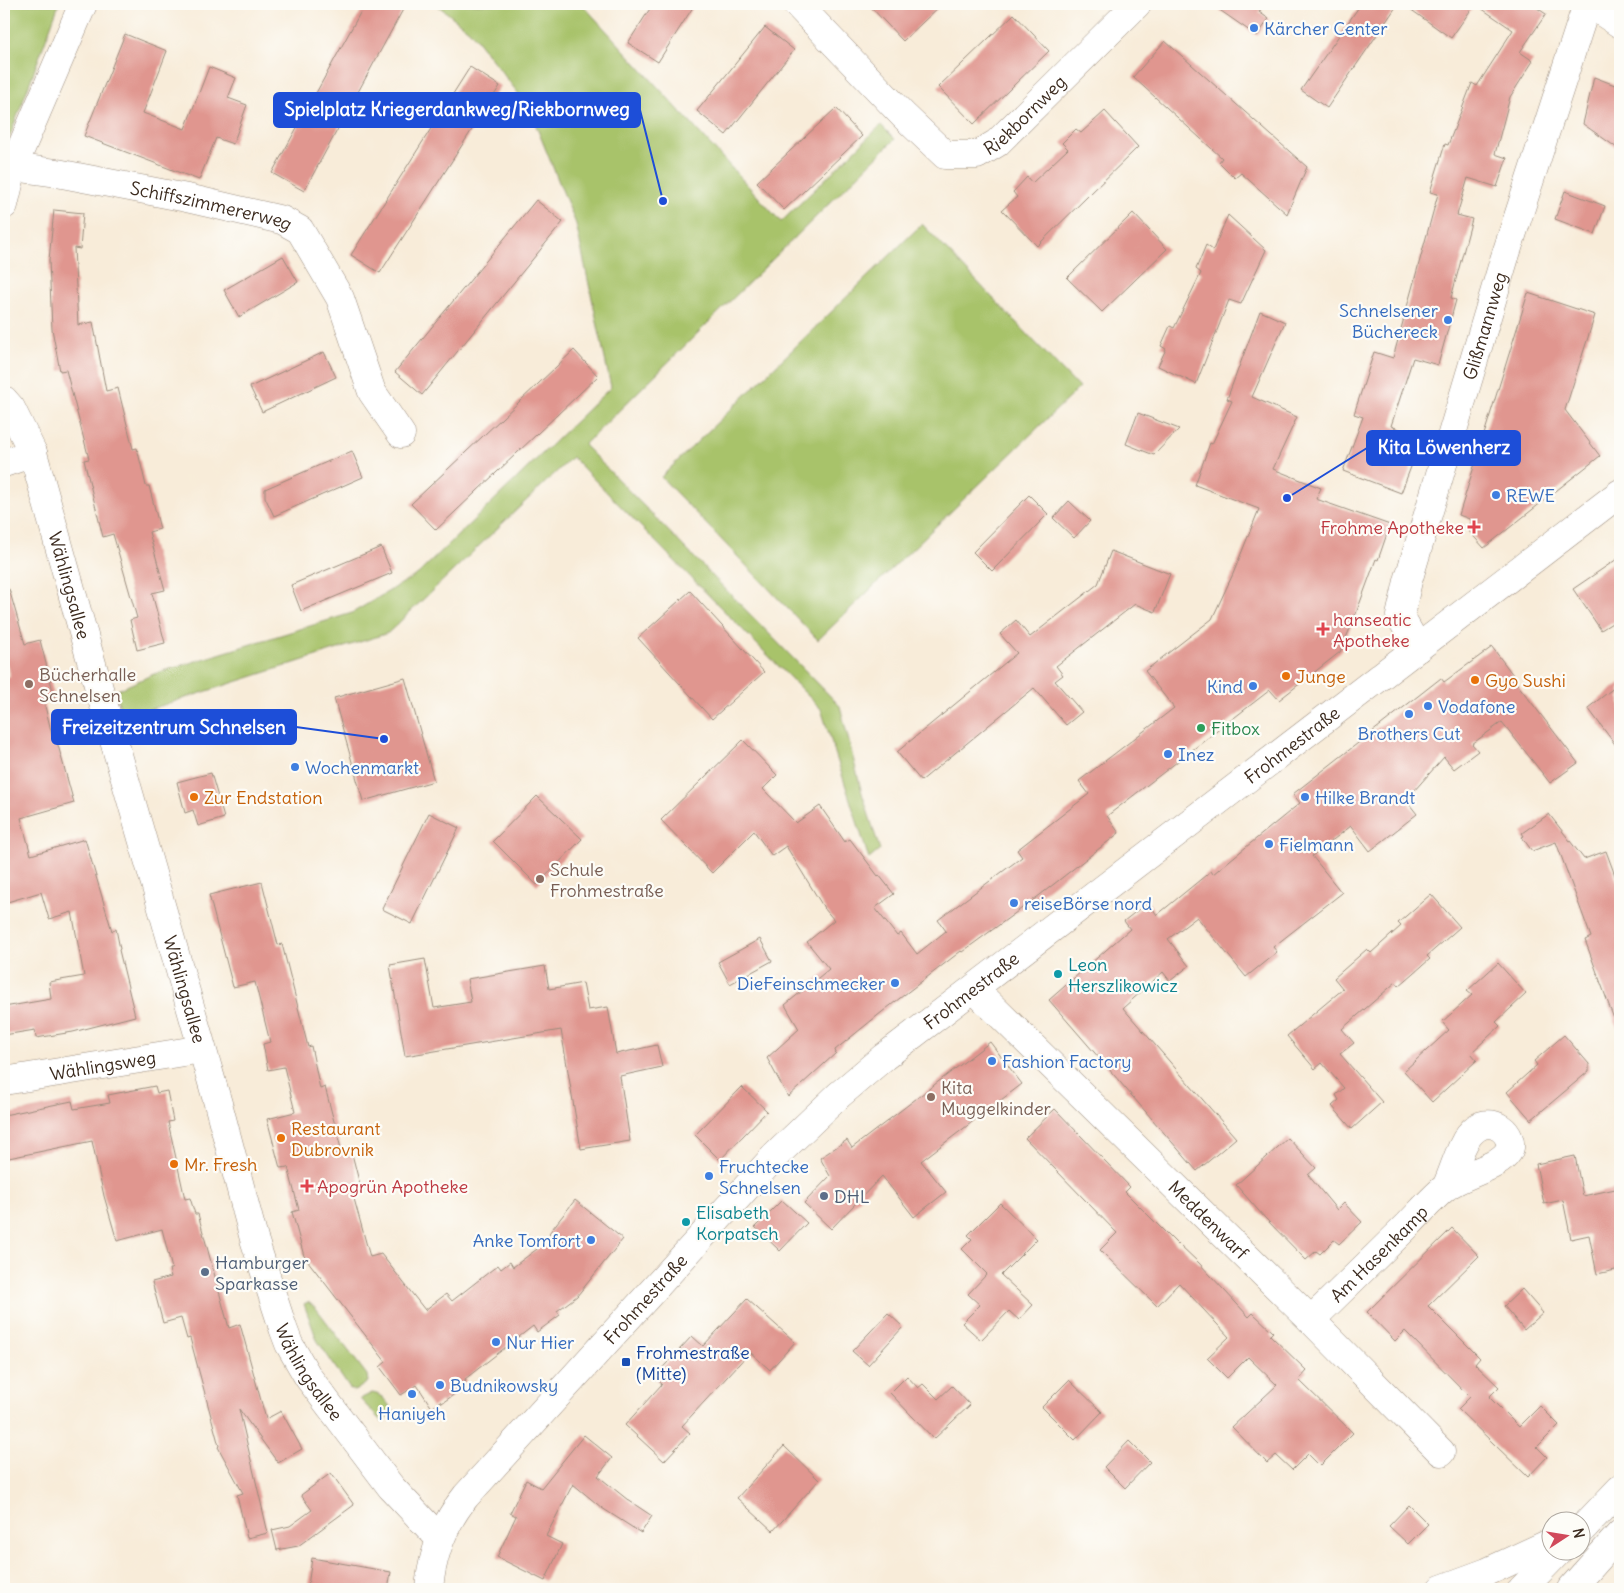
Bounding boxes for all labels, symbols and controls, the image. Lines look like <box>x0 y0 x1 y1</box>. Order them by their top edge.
place label: Kärcher Center <box>1264 17 1388 40</box>
marker: Kärcher Center <box>1248 22 1260 34</box>
street label: Riekbornweg <box>979 70 1071 160</box>
callout: Spielplatz Kriegerdankweg/Riekbornweg <box>274 93 640 127</box>
text: Spielplatz Kriegerdankweg/Riekbornweg <box>284 97 630 121</box>
street label: Schiffszimmererweg <box>128 176 297 235</box>
street label: Glißmannweg <box>1457 269 1511 383</box>
place label: Schnelsener Büchereck <box>1339 299 1439 343</box>
marker: Schnelsener Büchereck <box>1442 314 1454 326</box>
callout: Kita Löwenherz <box>1367 431 1520 465</box>
text: Kita Löwenherz <box>1378 435 1510 459</box>
place label: REWE <box>1506 484 1555 507</box>
marker: REWE <box>1490 489 1502 501</box>
place label: Frohme Apotheke <box>1320 516 1464 539</box>
marker: Frohme Apotheke <box>1468 521 1480 533</box>
street label: Wählingsallee <box>44 529 96 642</box>
place label: hanseatic Apotheke <box>1333 608 1412 652</box>
marker: hanseatic Apotheke <box>1317 623 1329 635</box>
place label: Bücherhalle Schnelsen <box>39 663 136 707</box>
place label: Junge <box>1296 665 1346 688</box>
place label: Gyo Sushi <box>1485 669 1566 692</box>
marker: Junge <box>1280 670 1292 682</box>
marker: Gyo Sushi <box>1469 674 1481 686</box>
place label: Kind <box>1207 675 1243 698</box>
marker: Bücherhalle Schnelsen <box>23 678 35 690</box>
marker: Kind <box>1247 680 1259 692</box>
place label: Vodafone <box>1438 695 1515 718</box>
marker: Vodafone <box>1422 700 1434 712</box>
street label: Frohmestraße <box>1240 701 1344 788</box>
marker: Brothers Cut <box>1403 708 1415 720</box>
callout: Freizeitzentrum Schnelsen <box>52 710 296 744</box>
text: Freizeitzentrum Schnelsen <box>62 715 286 739</box>
place label: Fitbox <box>1211 717 1260 740</box>
marker: Fitbox <box>1195 722 1207 734</box>
place label: Brothers Cut <box>1357 722 1461 745</box>
place label: Inez <box>1178 743 1215 766</box>
marker: Inez <box>1162 748 1174 760</box>
place label: Wochenmarkt <box>305 756 419 779</box>
marker: Wochenmarkt <box>289 761 301 773</box>
place label: Zur Endstation <box>204 786 323 809</box>
place label: Hilke Brandt <box>1315 786 1415 809</box>
marker: Zur Endstation <box>188 791 200 803</box>
marker: Hilke Brandt <box>1299 791 1311 803</box>
place label: Fielmann <box>1279 833 1354 856</box>
marker: Fielmann <box>1263 838 1275 850</box>
place label: Schule Frohmestraße <box>550 858 664 902</box>
marker: Schule Frohmestraße <box>534 873 546 885</box>
place label: reiseBörse nord <box>1024 892 1153 915</box>
marker: reiseBörse nord <box>1008 897 1020 909</box>
street label: Wählingsallee <box>159 933 212 1046</box>
street label: Frohmestraße <box>919 947 1023 1034</box>
place label: Leon Herszlikowicz <box>1068 953 1178 997</box>
marker: Leon Herszlikowicz <box>1052 968 1064 980</box>
place label: DieFeinschmecker <box>737 972 886 995</box>
marker: DieFeinschmecker <box>889 977 901 989</box>
street label: Wählingsweg <box>48 1045 157 1085</box>
place label: Fashion Factory <box>1002 1050 1132 1073</box>
marker: Fashion Factory <box>986 1055 998 1067</box>
place label: Kita Muggelkinder <box>941 1076 1052 1120</box>
marker: Kita Muggelkinder <box>925 1091 937 1103</box>
place label: Restaurant Dubrovnik <box>291 1117 380 1161</box>
marker: Restaurant Dubrovnik <box>275 1132 287 1144</box>
place label: Mr. Fresh <box>184 1153 257 1176</box>
place label: Fruchtecke Schnelsen <box>719 1155 809 1199</box>
marker: Mr. Fresh <box>168 1158 180 1170</box>
marker: Fruchtecke Schnelsen <box>703 1170 715 1182</box>
place label: Apogrün Apotheke <box>317 1175 468 1198</box>
street label: Meddenwarf <box>1164 1175 1254 1265</box>
marker: Apogrün Apotheke <box>301 1180 313 1192</box>
place label: DHL <box>834 1185 870 1208</box>
marker: DHL <box>818 1190 830 1202</box>
street label: Am Hasenkamp <box>1325 1200 1432 1307</box>
place label: Elisabeth Korpatsch <box>696 1201 779 1245</box>
marker: Elisabeth Korpatsch <box>680 1216 692 1228</box>
place label: Anke Tomfort <box>473 1229 581 1252</box>
marker: Anke Tomfort <box>585 1234 597 1246</box>
street label: Frohmestraße <box>598 1249 692 1349</box>
place label: Hamburger Sparkasse <box>215 1251 309 1295</box>
marker: Hamburger Sparkasse <box>199 1266 211 1278</box>
street label: Wählingsallee <box>271 1320 348 1425</box>
place label: Nur Hier <box>506 1331 575 1354</box>
marker: Nur Hier <box>490 1336 502 1348</box>
place label: Frohmestraße (Mitte) <box>636 1341 750 1385</box>
marker: Frohmestraße (Mitte) <box>620 1356 632 1368</box>
place label: Budnikowsky <box>450 1374 558 1397</box>
marker: Budnikowsky <box>434 1379 446 1391</box>
marker: Haniyeh <box>406 1388 418 1400</box>
place label: Haniyeh <box>378 1402 446 1425</box>
north arrow <box>1542 1510 1592 1560</box>
text: N <box>1569 1527 1589 1540</box>

